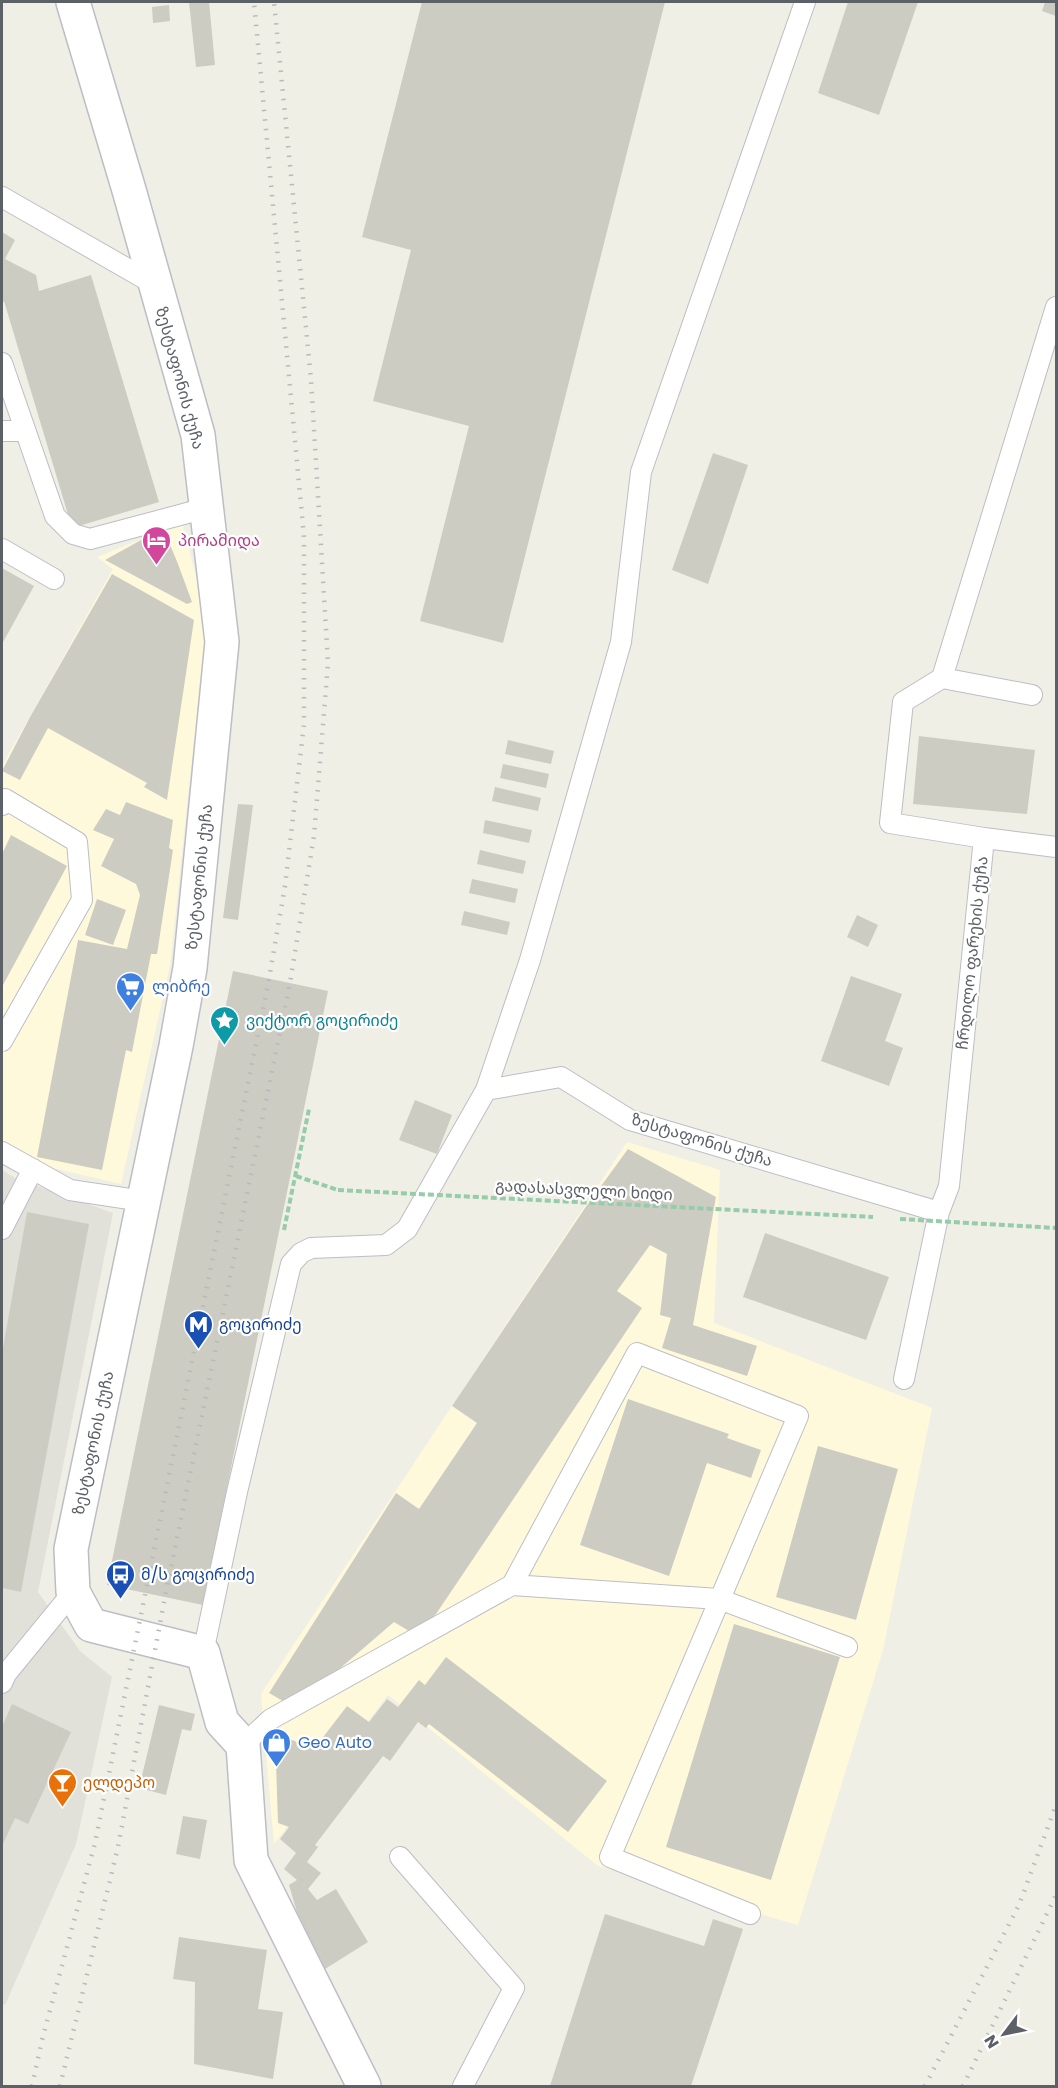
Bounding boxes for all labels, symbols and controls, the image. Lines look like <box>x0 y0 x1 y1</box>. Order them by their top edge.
street label: ზესტაფონის ქუჩა <box>150 304 210 452</box>
hotel icon: პირამიდა <box>141 524 173 566</box>
place label: პირამიდა <box>178 529 260 552</box>
street label: ზესტაფონის ქუჩა <box>180 803 218 951</box>
street label: ჩრდილო ფარეხის ქუჩა <box>950 855 994 1051</box>
supermarket icon: ლიბრე <box>115 970 147 1012</box>
place label: ლიბრე <box>152 975 210 998</box>
place icon: ვიქტორ გოცირიძე <box>209 1004 241 1046</box>
place label: ვიქტორ გოცირიძე <box>246 1009 398 1032</box>
street label: ზესტაფონის ქუჩა <box>629 1108 775 1172</box>
street label: გადასასვლელი ხიდი <box>495 1174 673 1206</box>
metro station icon: გოცირიძე <box>182 1308 214 1350</box>
place label: გოცირიძე <box>219 1313 302 1336</box>
street label: ზესტაფონის ქუჩა <box>67 1369 119 1517</box>
bus stop icon: მ/ს გოცირიძე <box>104 1558 136 1600</box>
place label: მ/ს გოცირიძე <box>141 1563 255 1586</box>
shop icon: Geo Auto <box>261 1726 293 1768</box>
place label: Geo Auto <box>298 1731 372 1754</box>
bar icon: ელდეპო <box>46 1766 78 1808</box>
place label: ელდეპო <box>83 1771 155 1794</box>
north arrow <box>974 2004 1034 2064</box>
text: N <box>979 2030 1005 2053</box>

